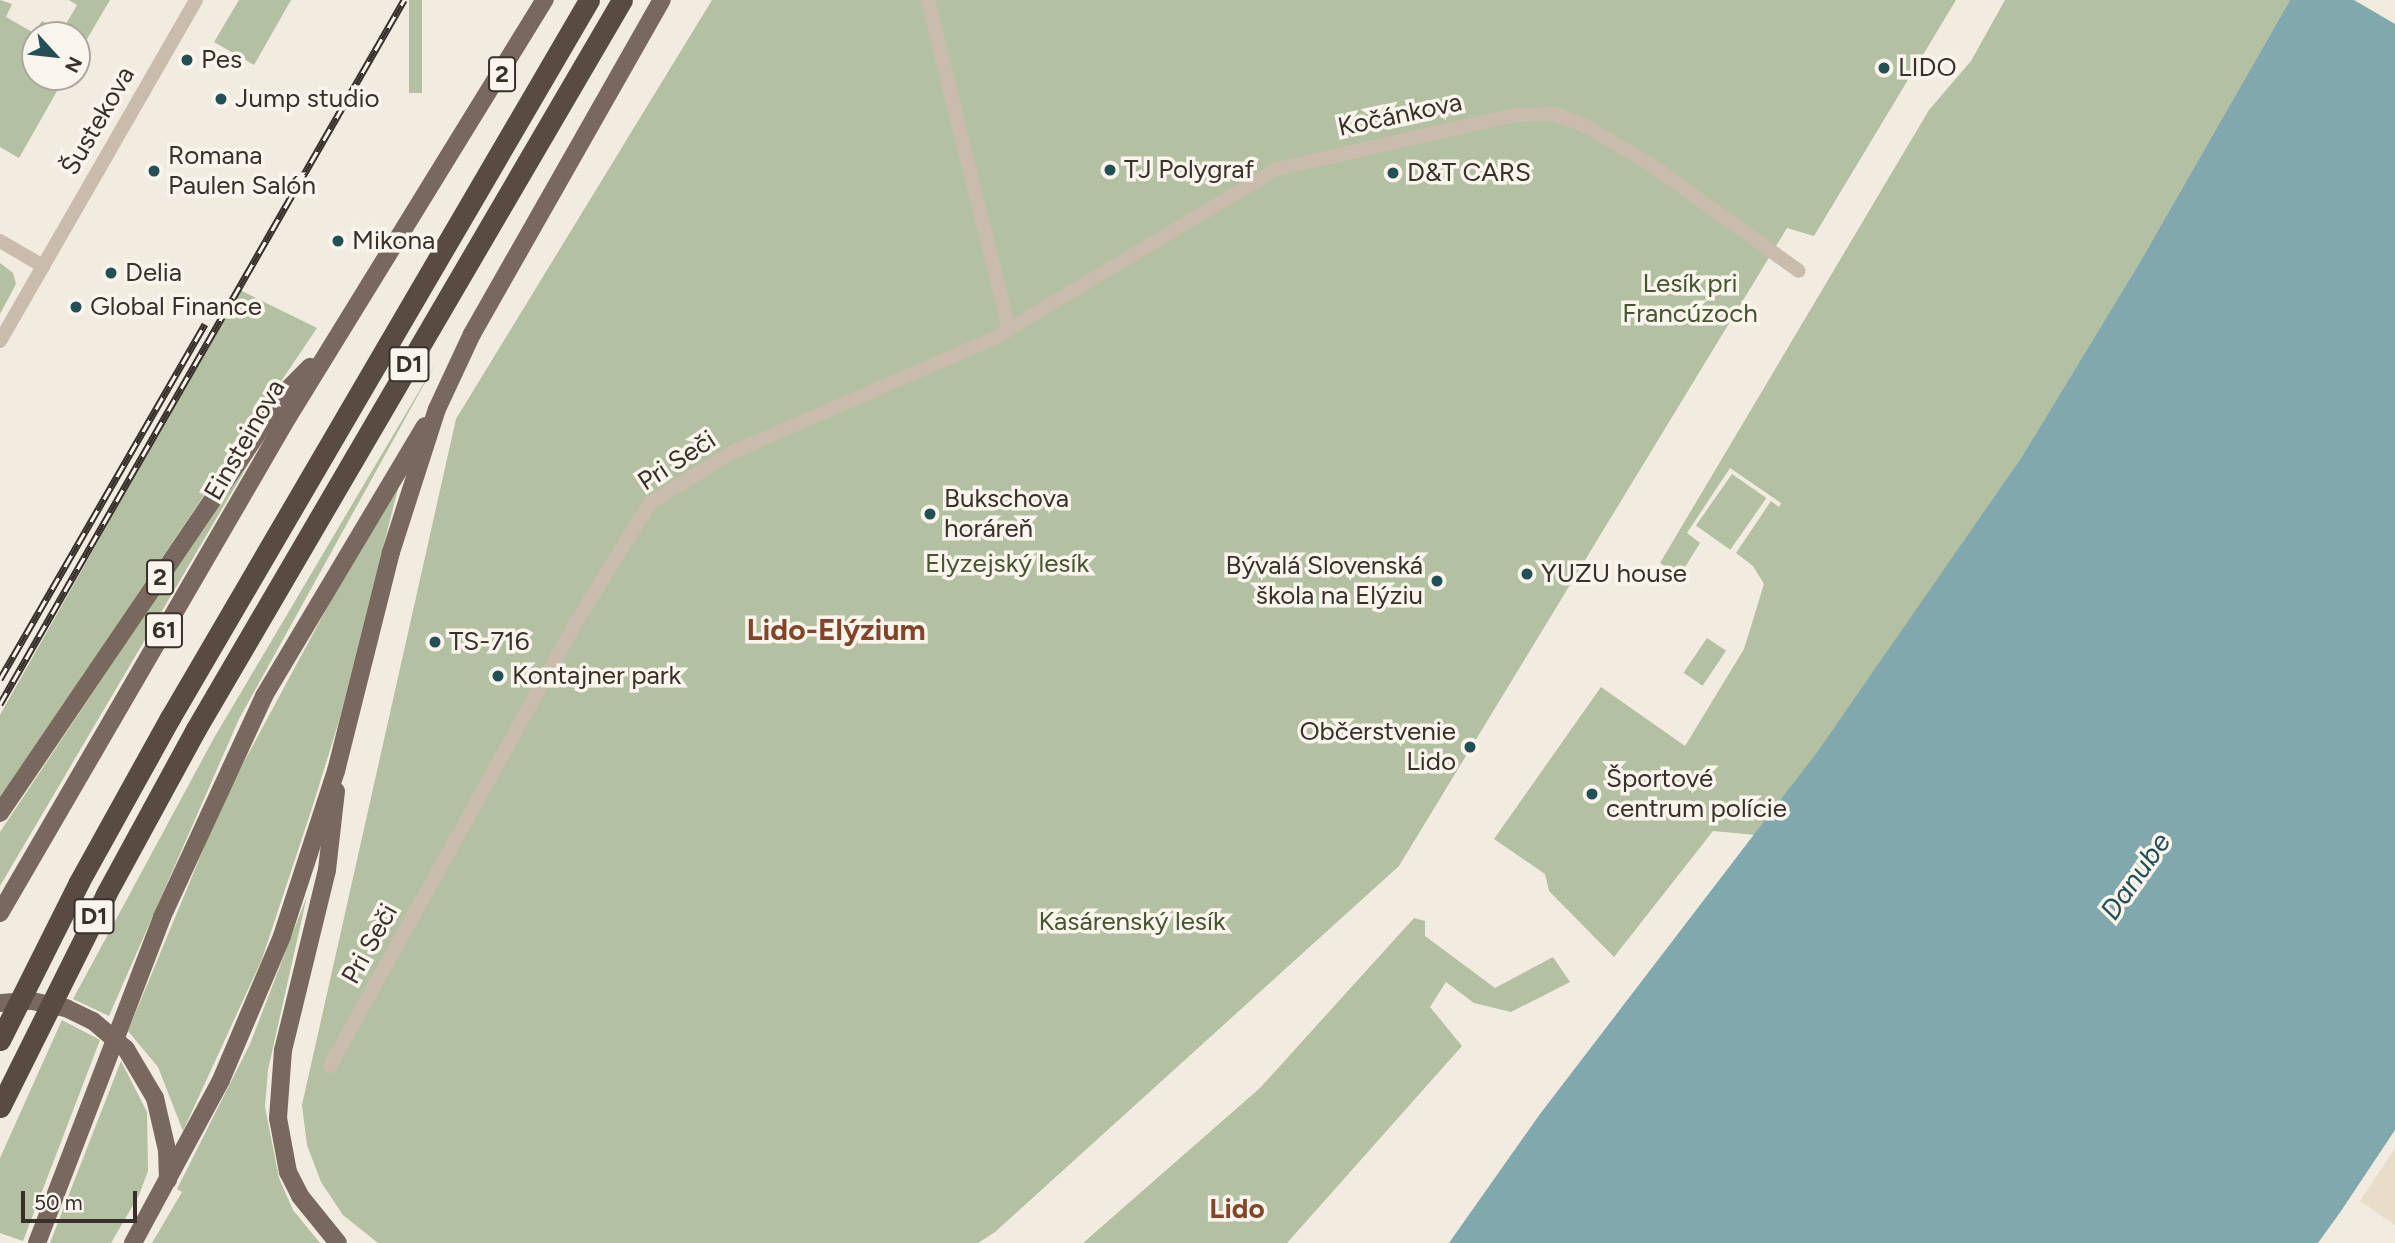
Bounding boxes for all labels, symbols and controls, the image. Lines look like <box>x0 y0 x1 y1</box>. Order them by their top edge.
north arrow <box>21 21 91 91</box>
place label: Pes <box>201 44 242 76</box>
marker: Pes <box>179 52 195 68</box>
place label: LIDO <box>1898 52 1957 84</box>
text: N <box>60 53 87 77</box>
road number: 2 <box>488 54 516 94</box>
marker: LIDO <box>1876 60 1892 76</box>
street label: Šustekova <box>54 61 142 181</box>
place label: Jump studio <box>235 83 380 115</box>
street label: Kočánkova <box>1335 87 1465 143</box>
marker: Jump studio <box>213 91 229 107</box>
place label: Romana Paulen Salón <box>168 140 316 202</box>
place label: TJ Polygraf <box>1124 154 1254 186</box>
place label: D&T CARS <box>1407 157 1531 189</box>
marker: TJ Polygraf <box>1102 162 1118 178</box>
marker: Romana Paulen Salón <box>146 163 162 179</box>
marker: D&T CARS <box>1385 165 1401 181</box>
place label: Mikona <box>352 225 435 257</box>
marker: Mikona <box>330 233 346 249</box>
place label: Delia <box>125 257 182 289</box>
marker: Delia <box>103 265 119 281</box>
park label: Lesík pri Francúzoch <box>1622 268 1758 330</box>
place label: Global Finance <box>90 291 262 323</box>
marker: Global Finance <box>68 299 84 315</box>
road number: D1 <box>388 344 430 384</box>
street label: Einsteinova <box>198 374 292 506</box>
street label: Pri Seči <box>632 424 722 498</box>
place label: Bukschova horáreň <box>944 483 1069 544</box>
marker: Bukschova horáreň <box>922 506 938 522</box>
park label: Elyzejský lesík <box>925 548 1089 580</box>
place label: Bývalá Slovenská škola na Elýziu <box>1226 550 1423 612</box>
road number: 2 <box>146 556 174 598</box>
place label: YUZU house <box>1541 558 1687 590</box>
marker: YUZU house <box>1519 566 1535 582</box>
marker: Bývalá Slovenská škola na Elýziu <box>1429 573 1445 589</box>
road number: 61 <box>145 610 183 650</box>
district label: Lido-Elýzium <box>746 612 926 648</box>
place label: TS-716 <box>449 626 530 658</box>
marker: TS-716 <box>427 634 443 650</box>
place label: Kontajner park <box>512 660 681 692</box>
marker: Kontajner park <box>490 668 506 684</box>
place label: Občerstvenie Lido <box>1299 716 1456 778</box>
marker: Občerstvenie Lido <box>1462 739 1478 755</box>
place label: Športové centrum polície <box>1606 763 1787 824</box>
marker: Športové centrum polície <box>1584 786 1600 802</box>
water label: Danube <box>2093 826 2177 926</box>
road number: D1 <box>73 896 115 936</box>
street label: Pri Seči <box>335 899 405 989</box>
park label: Kasárenský lesík <box>1038 906 1226 938</box>
scale bar <box>24 1176 140 1220</box>
text: 50 m <box>34 1190 83 1215</box>
district label: Lido <box>1209 1191 1265 1225</box>

